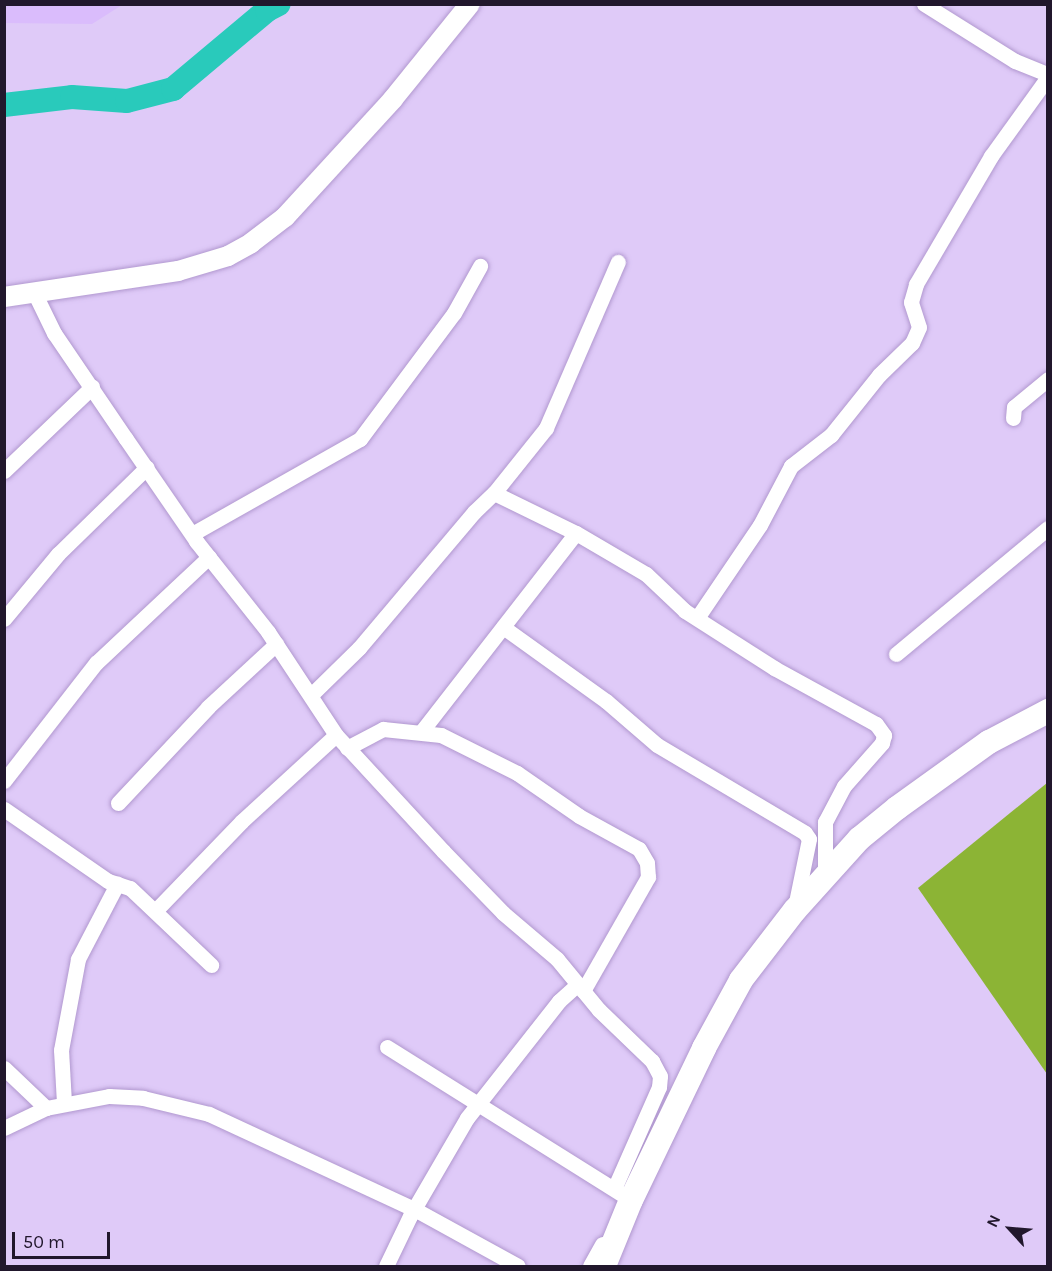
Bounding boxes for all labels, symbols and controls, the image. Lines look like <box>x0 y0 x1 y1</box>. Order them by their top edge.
north arrow <box>980 1199 1040 1259</box>
text: N <box>982 1212 1004 1230</box>
scale bar <box>15 1220 112 1258</box>
text: 50 m <box>23 1231 65 1253</box>

